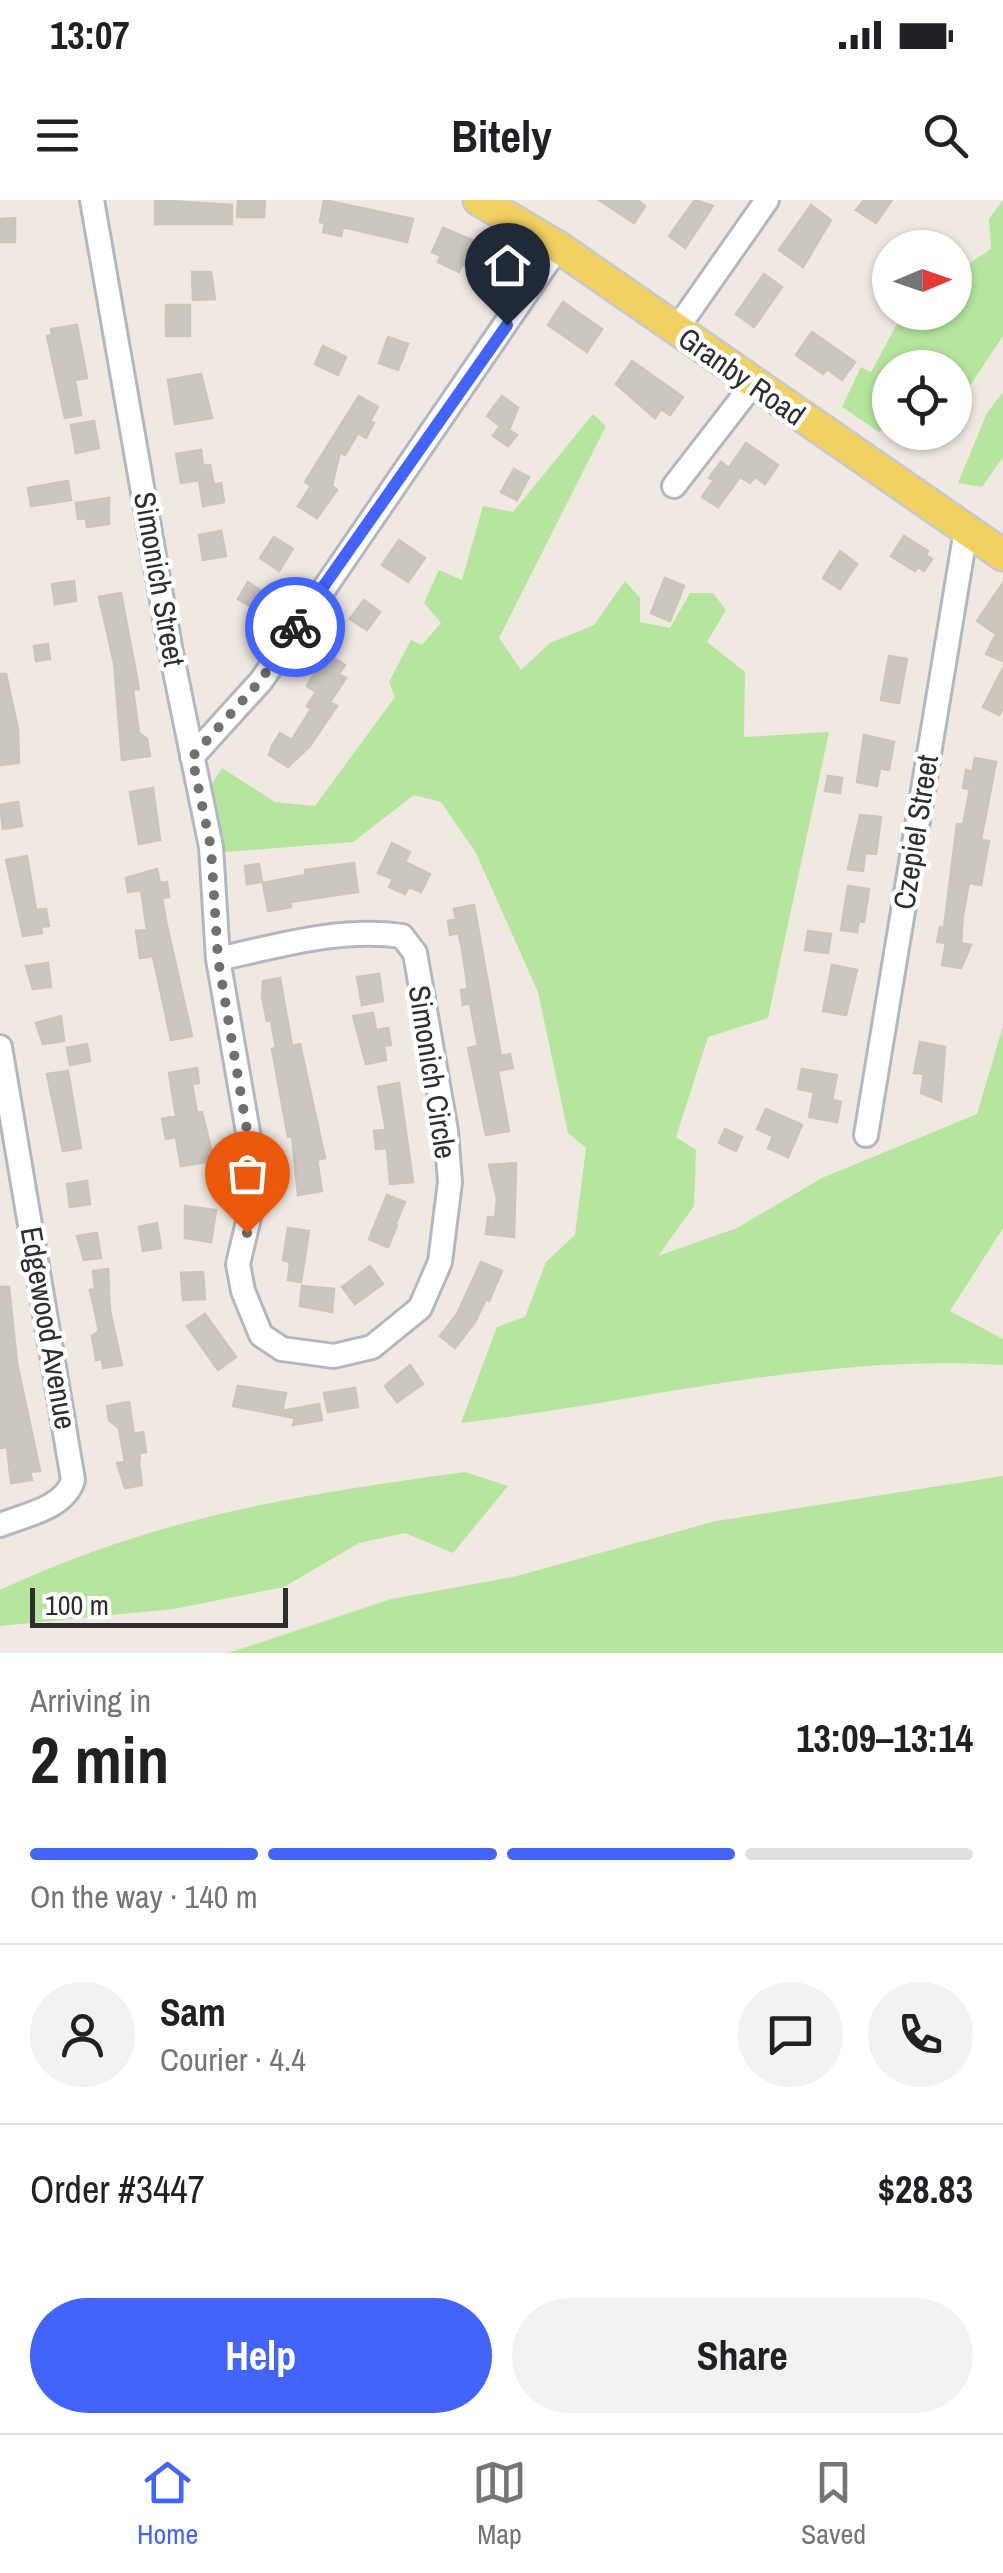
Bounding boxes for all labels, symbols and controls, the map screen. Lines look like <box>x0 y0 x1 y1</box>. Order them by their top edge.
text: 13:07 <box>50 10 130 61</box>
text: Bitely <box>451 105 552 166</box>
icon: menu <box>30 108 85 163</box>
icon: search <box>918 108 973 163</box>
pin <box>465 223 550 326</box>
north arrow <box>872 230 972 330</box>
map controls <box>872 230 972 450</box>
icon: home <box>480 238 535 293</box>
street label: Granby Road <box>671 318 813 434</box>
button: locate <box>872 350 972 450</box>
street label: Simonich Street <box>125 489 195 669</box>
courier <box>245 577 345 677</box>
icon: bike <box>268 600 323 655</box>
street label: Czepiel Street <box>883 752 947 912</box>
street label: Simonich Circle <box>400 982 466 1162</box>
pin <box>205 1131 290 1234</box>
icon: bag <box>220 1146 275 1201</box>
street label: Edgewood Avenue <box>12 1224 86 1432</box>
scale bar <box>30 1583 288 1628</box>
text: 100 m <box>45 1586 109 1624</box>
text: Arriving in <box>30 1679 151 1722</box>
text: 13:09–13:14 <box>796 1713 973 1764</box>
text: 2 min <box>30 1716 169 1803</box>
text: On the way · 140 m <box>30 1875 258 1918</box>
button: person <box>30 1982 135 2087</box>
button: chat <box>738 1982 843 2087</box>
button: phone <box>868 1982 973 2087</box>
text: Sam <box>160 1987 226 2038</box>
text: Courier · 4.4 <box>160 2038 306 2081</box>
text: Order #3447 <box>30 2164 205 2215</box>
text: $28.83 <box>878 2164 973 2215</box>
button: Help <box>30 2298 492 2413</box>
button: Share <box>512 2298 973 2413</box>
tab: Home <box>137 2455 198 2553</box>
tab: Map <box>472 2455 527 2553</box>
tab: Saved <box>801 2455 866 2553</box>

